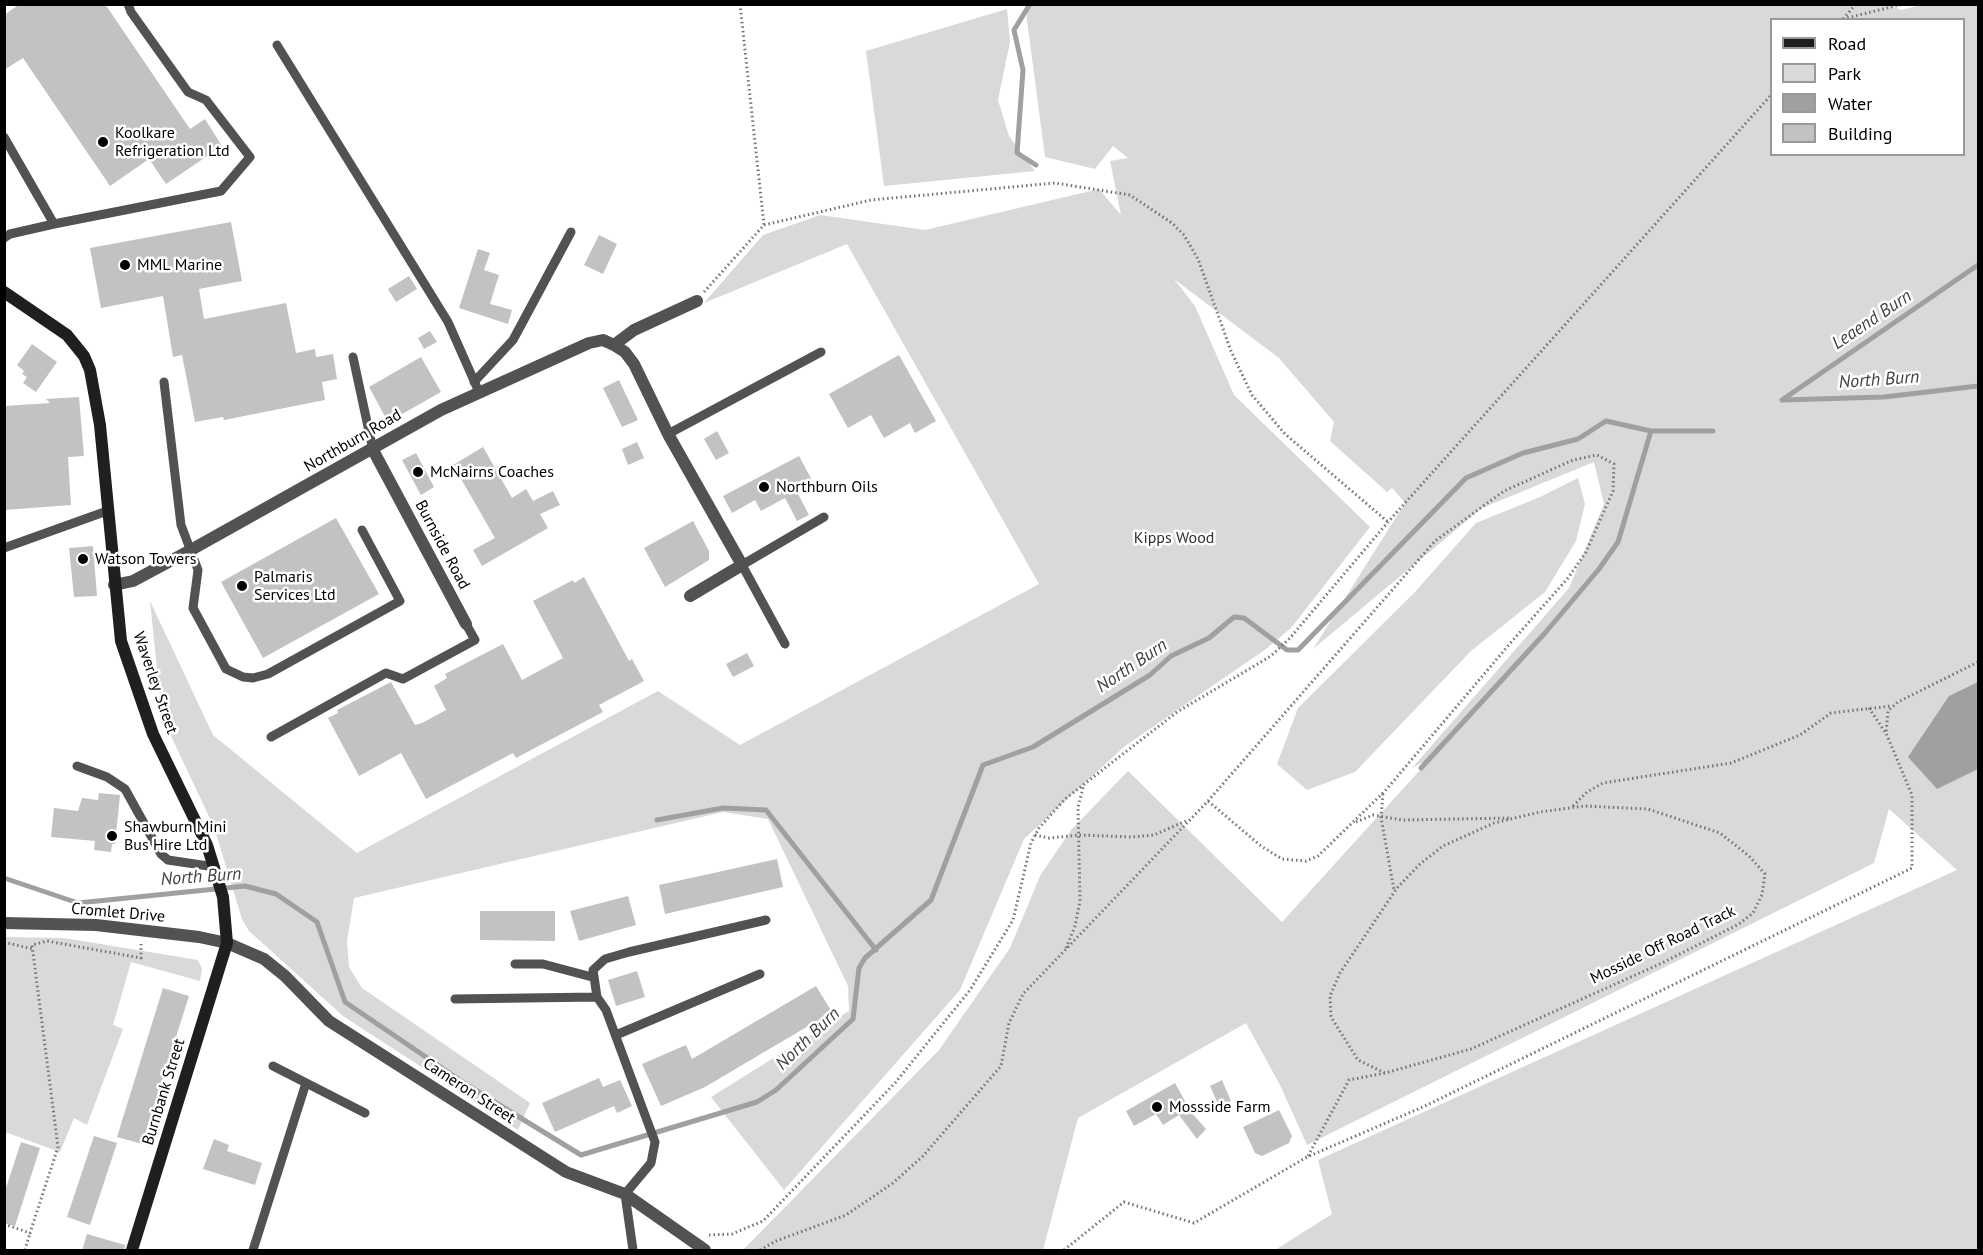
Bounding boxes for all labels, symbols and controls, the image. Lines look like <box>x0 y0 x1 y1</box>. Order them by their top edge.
legend <box>1770 18 1965 156</box>
text: Road <box>1828 32 1866 55</box>
text: Park <box>1828 62 1861 85</box>
text: Water <box>1828 92 1872 115</box>
text: Building <box>1828 122 1892 145</box>
place label: Koolkare Refrigeration Ltd <box>115 123 230 161</box>
marker: Koolkare Refrigeration Ltd <box>96 135 110 149</box>
place label: MML Marine <box>137 255 222 275</box>
marker: MML Marine <box>118 258 132 272</box>
water label: Leaend Burn <box>1828 285 1916 355</box>
water label: North Burn <box>1838 366 1920 394</box>
street label: Northburn Road <box>301 405 405 477</box>
place label: McNairns Coaches <box>430 462 554 482</box>
marker: McNairns Coaches <box>411 465 425 479</box>
place label: Northburn Oils <box>776 477 878 497</box>
marker: Northburn Oils <box>757 480 771 494</box>
street label: Burnside Road <box>411 497 473 593</box>
park label: Kipps Wood <box>1134 528 1214 548</box>
place label: Watson Towers <box>95 549 196 569</box>
marker: Watson Towers <box>76 552 90 566</box>
place label: Palmaris Services Ltd <box>254 567 336 605</box>
marker: Palmaris Services Ltd <box>235 579 249 593</box>
street label: Waverley Street <box>129 629 181 737</box>
water label: North Burn <box>1092 634 1172 698</box>
place label: Shawburn Mini Bus Hire Ltd <box>124 817 227 855</box>
marker: Shawburn Mini Bus Hire Ltd <box>105 829 119 843</box>
water label: North Burn <box>160 863 242 891</box>
street label: Cromlet Drive <box>70 899 166 927</box>
street label: Mosside Off Road Track <box>1587 902 1739 988</box>
water label: North Burn <box>771 1003 845 1075</box>
street label: Burnbank Street <box>139 1036 189 1148</box>
street label: Cameron Street <box>419 1054 519 1128</box>
place label: Mossside Farm <box>1169 1097 1270 1117</box>
marker: Mossside Farm <box>1150 1100 1164 1114</box>

